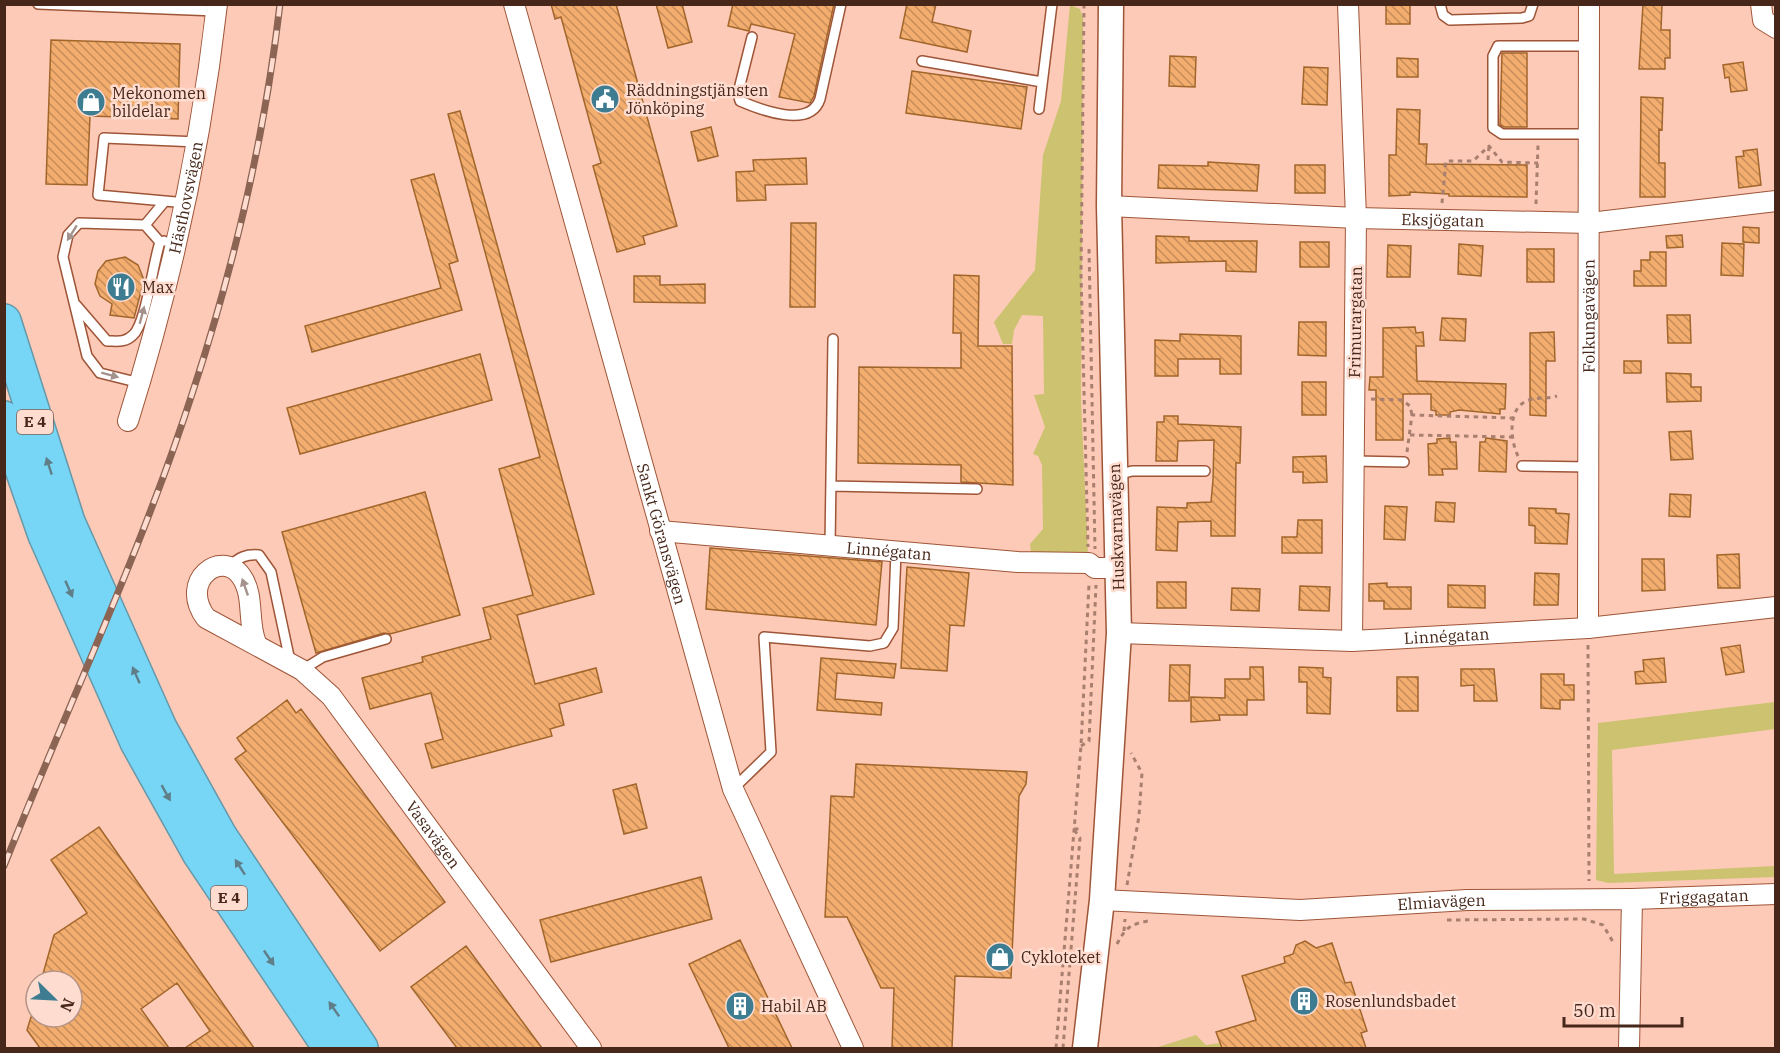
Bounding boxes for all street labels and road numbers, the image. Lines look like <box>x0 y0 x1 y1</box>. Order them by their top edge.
street label: Hästhovsvägen <box>164 140 207 256</box>
street label: Eksjögatan <box>1401 209 1484 231</box>
street label: Folkungavägen <box>1578 259 1599 373</box>
street label: Frimurargatan <box>1344 266 1366 378</box>
road number: E 4 <box>17 410 53 434</box>
street label: Sankt Göransvägen <box>633 461 691 607</box>
street label: Huskvarnavägen <box>1104 463 1128 591</box>
street label: Linnégatan <box>846 537 933 564</box>
street label: Linnégatan <box>1403 623 1490 648</box>
street label: Vasavägen <box>402 797 465 872</box>
street label: Friggagatan <box>1659 885 1749 908</box>
road number: E 4 <box>211 886 247 910</box>
street label: Elmiavägen <box>1397 890 1486 914</box>

